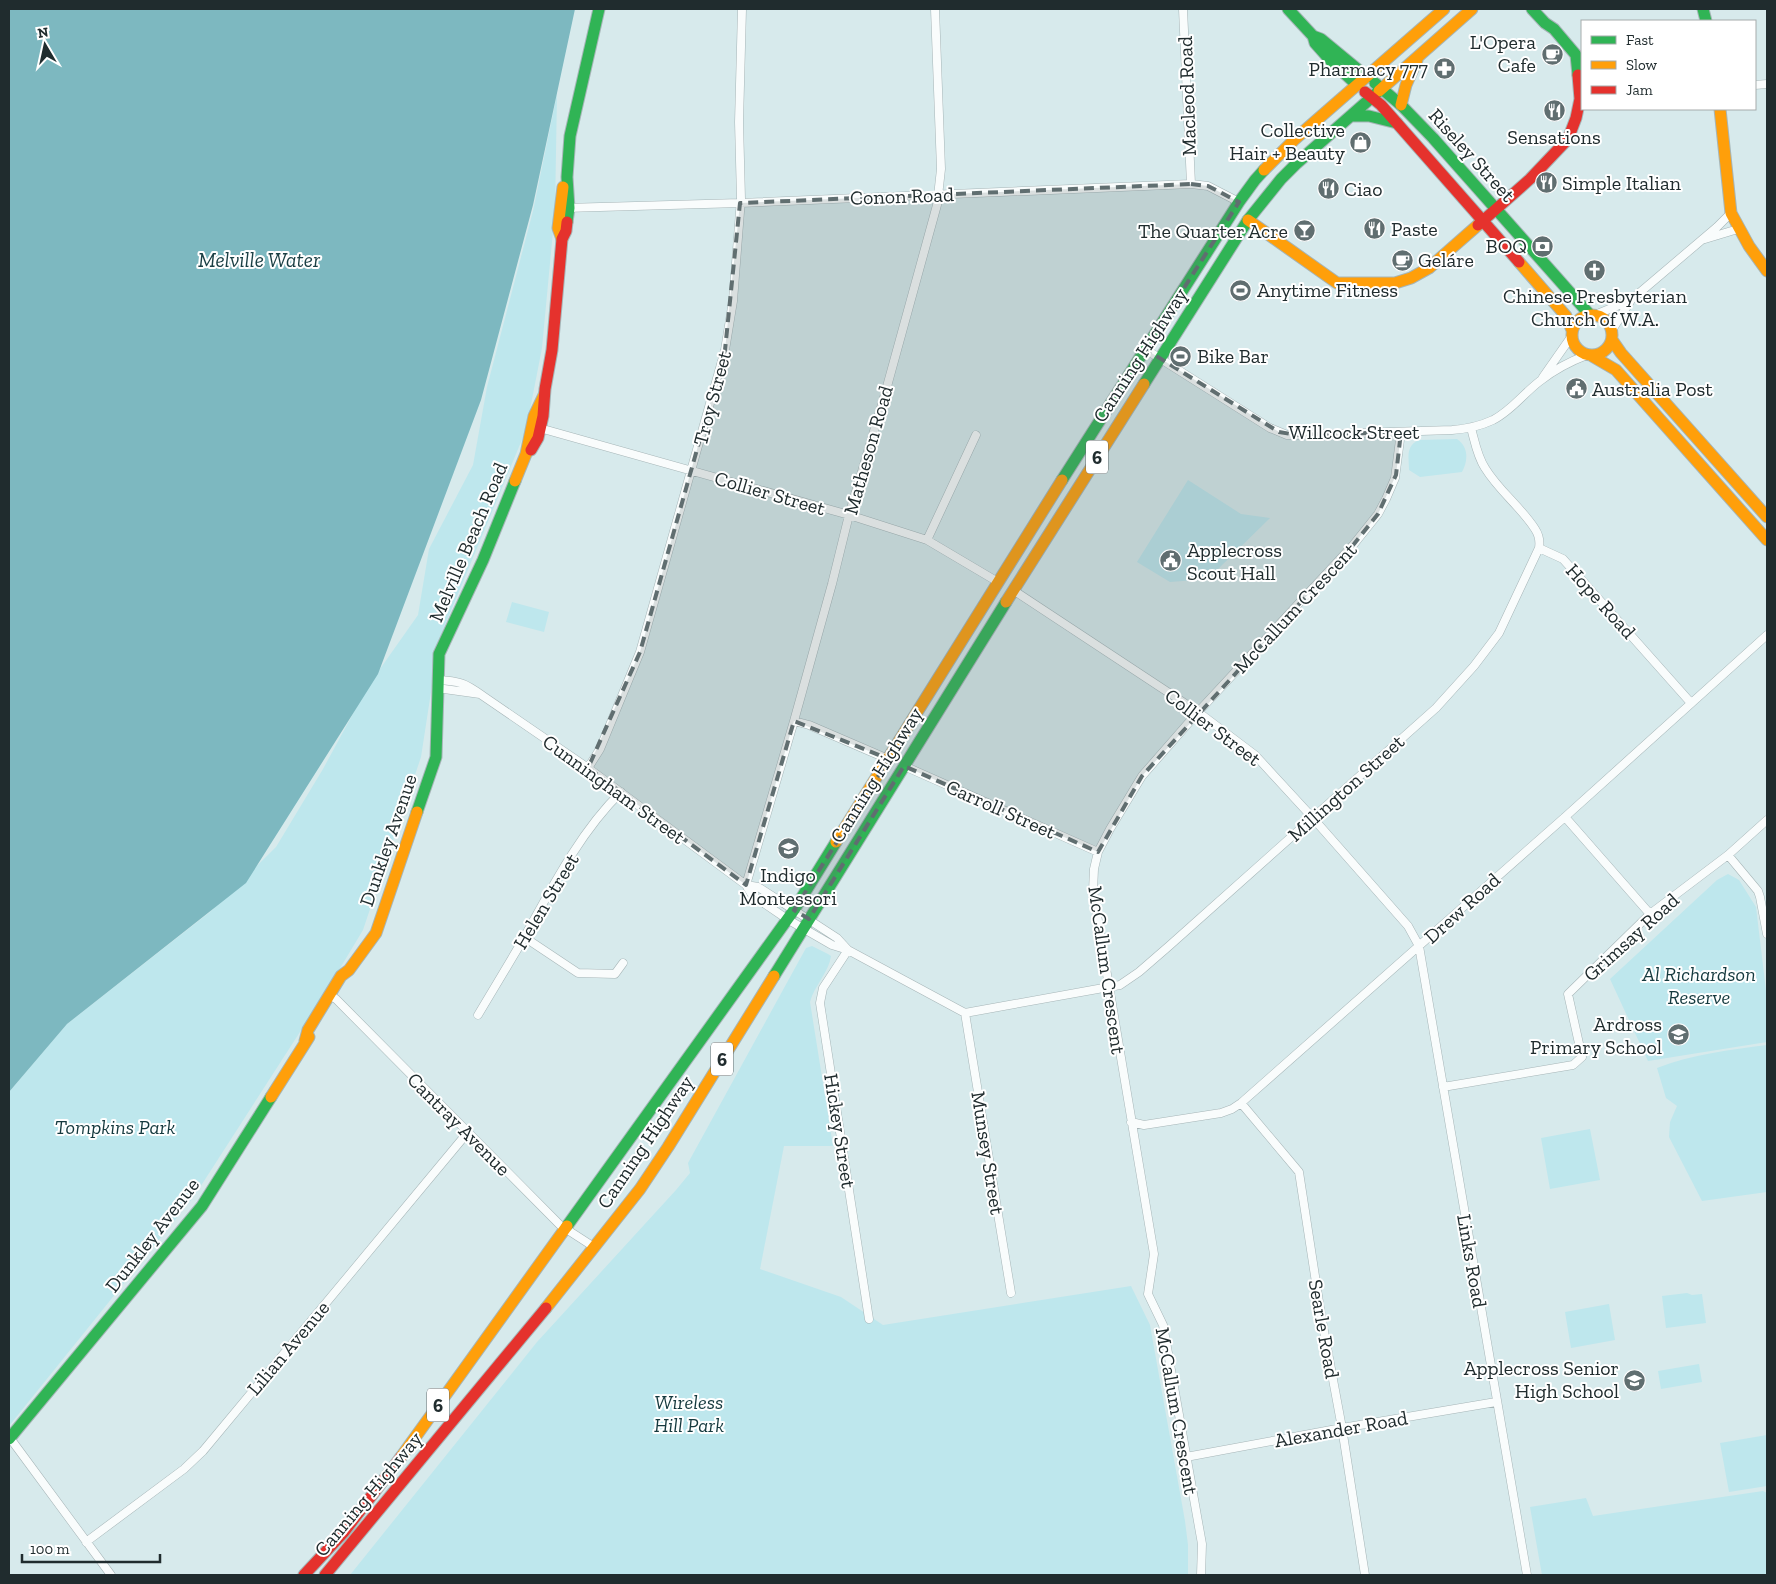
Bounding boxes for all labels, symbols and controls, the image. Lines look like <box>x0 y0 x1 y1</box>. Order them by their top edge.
north arrow <box>20 20 70 70</box>
legend <box>1581 20 1756 110</box>
text: N <box>36 23 50 42</box>
place label: L'Opera Cafe <box>1470 30 1536 77</box>
text: Fast <box>1626 31 1654 49</box>
street label: Macleod Road <box>1173 36 1201 156</box>
cafe icon: L'Opera Cafe <box>1540 42 1564 66</box>
text: Slow <box>1626 56 1658 74</box>
place label: Pharmacy 777 <box>1309 57 1429 81</box>
pharmacy icon: Pharmacy 777 <box>1432 57 1456 81</box>
text: Jam <box>1626 81 1653 99</box>
restaurant icon: Sensations <box>1542 99 1566 123</box>
street label: Riseley Street <box>1424 103 1521 207</box>
place label: Collective Hair + Beauty <box>1229 118 1346 165</box>
place label: Sensations <box>1507 125 1601 149</box>
shop icon: Collective Hair + Beauty <box>1349 130 1373 154</box>
restaurant icon: Simple Italian <box>1534 171 1558 195</box>
place label: Simple Italian <box>1562 171 1682 195</box>
restaurant icon: Ciao <box>1316 177 1340 201</box>
place label: Ciao <box>1344 177 1382 201</box>
street label: Conon Road <box>850 182 954 210</box>
restaurant icon: Paste <box>1363 217 1387 241</box>
place label: Paste <box>1391 217 1438 241</box>
place label: The Quarter Acre <box>1138 219 1288 243</box>
bar icon: The Quarter Acre <box>1292 219 1316 243</box>
place label: BOQ <box>1486 234 1527 258</box>
bank icon: BOQ <box>1531 234 1555 258</box>
water label: Melville Water <box>198 247 321 272</box>
cafe icon: Geláre <box>1390 248 1414 272</box>
place label: Geláre <box>1418 248 1474 272</box>
church icon: Chinese Presbyterian Church of W.A. <box>1583 258 1607 282</box>
sports icon: Anytime Fitness <box>1229 278 1253 302</box>
place label: Anytime Fitness <box>1257 278 1398 302</box>
street label: Canning Highway <box>1088 283 1193 427</box>
place label: Chinese Presbyterian Church of W.A. <box>1503 284 1687 331</box>
sports icon: Bike Bar <box>1169 344 1193 368</box>
place label: Bike Bar <box>1197 344 1269 368</box>
street label: Troy Street <box>688 347 736 448</box>
public building icon: Australia Post <box>1564 377 1588 401</box>
place label: Australia Post <box>1592 377 1713 401</box>
street label: Matheson Road <box>838 383 898 517</box>
street label: Willcock Street <box>1289 420 1420 444</box>
road number: 6 <box>1086 441 1108 474</box>
street label: Melville Beach Road <box>424 459 512 625</box>
street label: Collier Street <box>712 466 829 520</box>
street label: McCallum Crescent <box>1228 537 1362 678</box>
place label: Applecross Scout Hall <box>1187 538 1282 585</box>
public building icon: Applecross Scout Hall <box>1159 549 1183 573</box>
street label: Hope Road <box>1561 558 1641 644</box>
street label: Collier Street <box>1160 683 1266 771</box>
street label: Canning Highway <box>825 702 928 847</box>
street label: Cunningham Street <box>538 729 690 849</box>
street label: Millington Street <box>1283 729 1410 847</box>
street label: Dunkley Avenue <box>354 771 422 909</box>
street label: Carroll Street <box>942 774 1060 844</box>
school or university icon: Indigo Montessori <box>776 837 800 861</box>
street label: Helen Street <box>508 848 584 953</box>
place label: Indigo Montessori <box>739 863 837 910</box>
street label: Drew Road <box>1419 868 1505 948</box>
street label: McCallum Crescent <box>1083 884 1131 1056</box>
street label: Grimsay Road <box>1578 888 1684 986</box>
park label: Al Richardson Reserve <box>1641 962 1756 1009</box>
place label: Ardross Primary School <box>1530 1012 1662 1059</box>
school or university icon: Ardross Primary School <box>1666 1023 1690 1047</box>
road number: 6 <box>711 1042 733 1076</box>
street label: Cantray Avenue <box>402 1067 516 1181</box>
street label: Canning Highway <box>592 1070 699 1213</box>
street label: Hickey Street <box>819 1072 861 1191</box>
street label: Munsey Street <box>966 1090 1010 1217</box>
park label: Tompkins Park <box>55 1115 175 1139</box>
street label: Dunkley Avenue <box>100 1173 204 1297</box>
street label: Links Road <box>1452 1212 1492 1310</box>
street label: Searle Road <box>1303 1278 1345 1380</box>
street label: Lilian Avenue <box>242 1296 334 1400</box>
street label: McCallum Crescent <box>1150 1325 1204 1497</box>
place label: Applecross Senior High School <box>1464 1356 1619 1403</box>
school or university icon: Applecross Senior High School <box>1623 1368 1647 1392</box>
road number: 6 <box>427 1388 449 1422</box>
park label: Wireless Hill Park <box>654 1390 724 1437</box>
street label: Alexander Road <box>1272 1405 1410 1453</box>
street label: Canning Highway <box>309 1426 428 1561</box>
scale bar <box>22 1532 160 1564</box>
text: 100 m <box>30 1540 69 1558</box>

